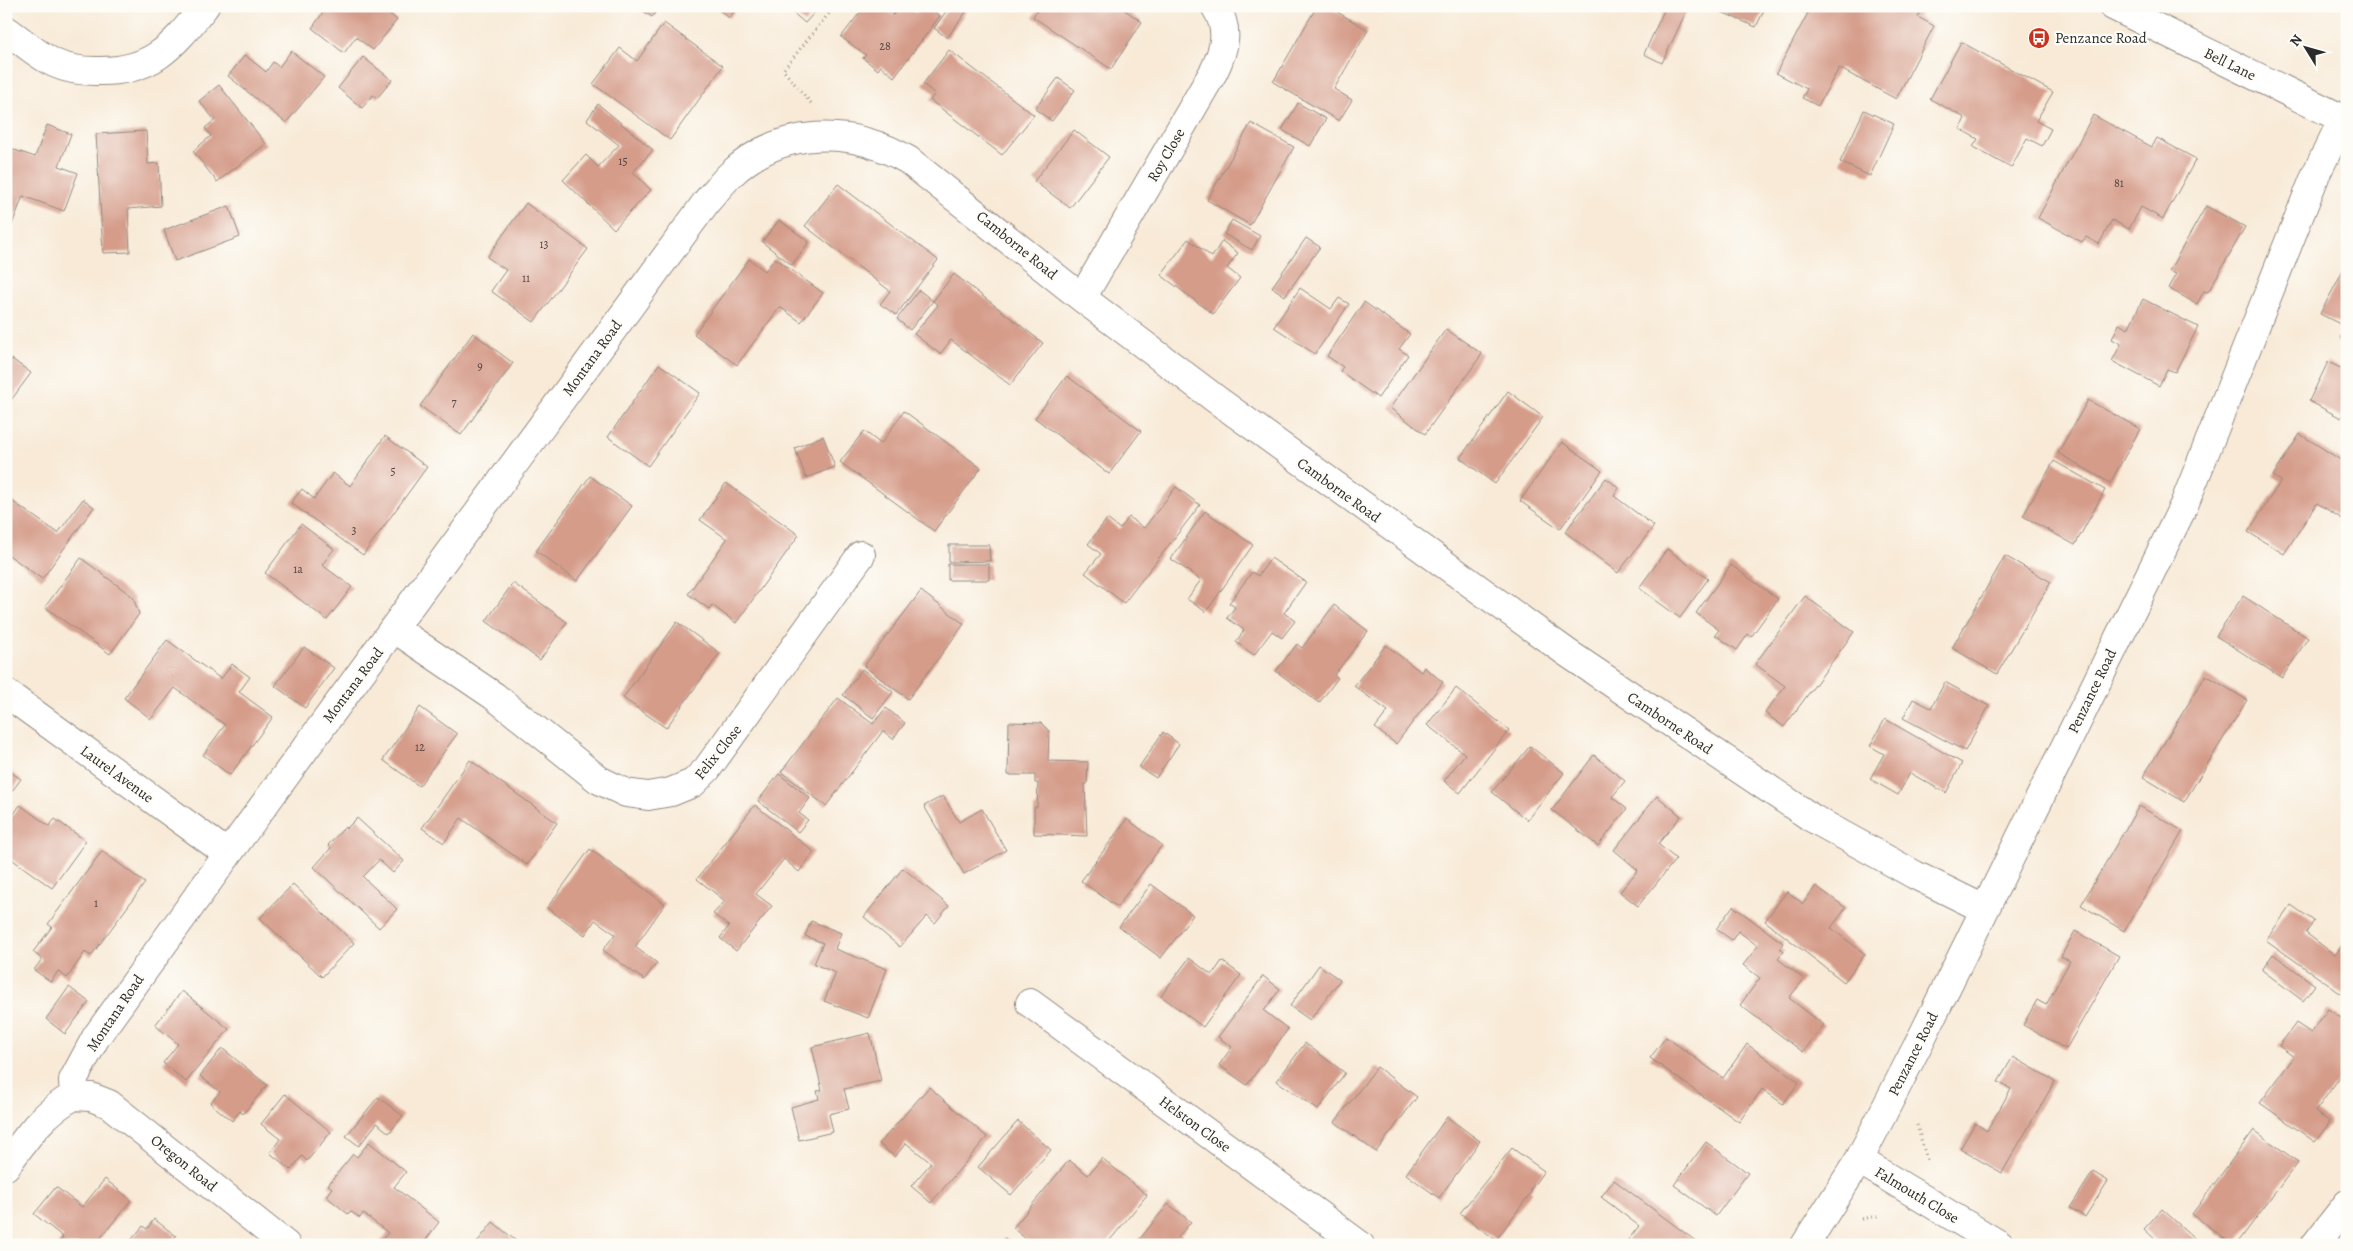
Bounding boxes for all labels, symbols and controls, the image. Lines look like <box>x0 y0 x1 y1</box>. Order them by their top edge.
north arrow <box>2280 22 2330 72</box>
bus stop icon: Penzance Road <box>2027 26 2051 50</box>
place label: Penzance Road <box>2055 28 2148 48</box>
text: N <box>2285 31 2307 50</box>
house number: 28 <box>879 38 891 54</box>
street label: Bell Lane <box>2201 43 2260 85</box>
street label: Roy Close <box>1143 124 1190 186</box>
house number: 15 <box>618 153 628 169</box>
house number: 81 <box>2114 175 2124 191</box>
street label: Camborne Road <box>972 206 1062 284</box>
house number: 13 <box>539 236 549 252</box>
house number: 11 <box>522 270 530 286</box>
street label: Montana Road <box>558 315 627 400</box>
house number: 9 <box>477 358 483 374</box>
house number: 7 <box>451 394 457 410</box>
street label: Camborne Road <box>1293 453 1386 528</box>
house number: 5 <box>390 463 396 479</box>
house number: 3 <box>352 522 357 538</box>
house number: 1a <box>293 561 303 577</box>
street label: Montana Road <box>318 643 388 727</box>
street label: Penzance Road <box>2063 645 2121 737</box>
street label: Camborne Road <box>1623 687 1717 759</box>
street label: Felix Close <box>690 720 746 784</box>
house number: 12 <box>415 739 425 755</box>
street label: Laurel Avenue <box>76 741 158 808</box>
house number: 1 <box>94 895 98 911</box>
street label: Montana Road <box>82 970 149 1056</box>
street label: Penzance Road <box>1883 1008 1943 1099</box>
street label: Helston Close <box>1155 1091 1235 1157</box>
street label: Oregon Road <box>147 1130 222 1197</box>
street label: Falmouth Close <box>1871 1162 1963 1228</box>

